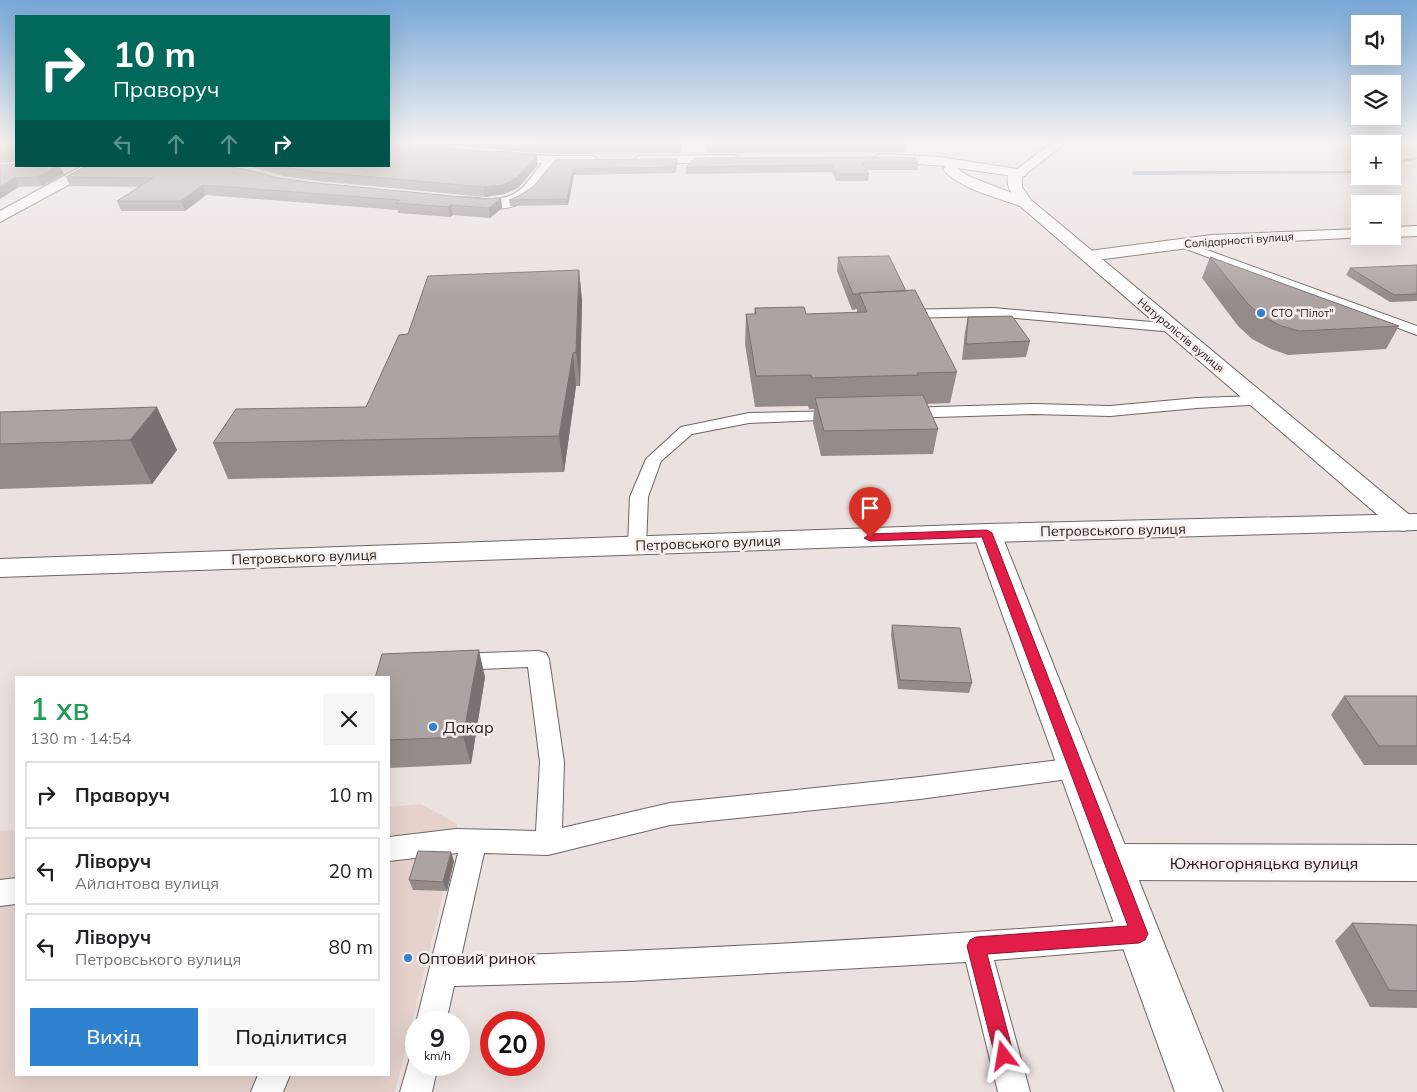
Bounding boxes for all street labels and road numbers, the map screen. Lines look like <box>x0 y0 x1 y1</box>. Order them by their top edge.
street label: Солідарності вулиця <box>1184 229 1294 251</box>
street label: Натуралістів вулиця <box>1135 295 1227 375</box>
street label: Петровського вулиця <box>1040 520 1186 540</box>
street label: Петровського вулиця <box>635 531 781 555</box>
street label: Петровського вулиця <box>231 545 377 569</box>
street label: Южногорняцька вулиця <box>1170 853 1358 873</box>

